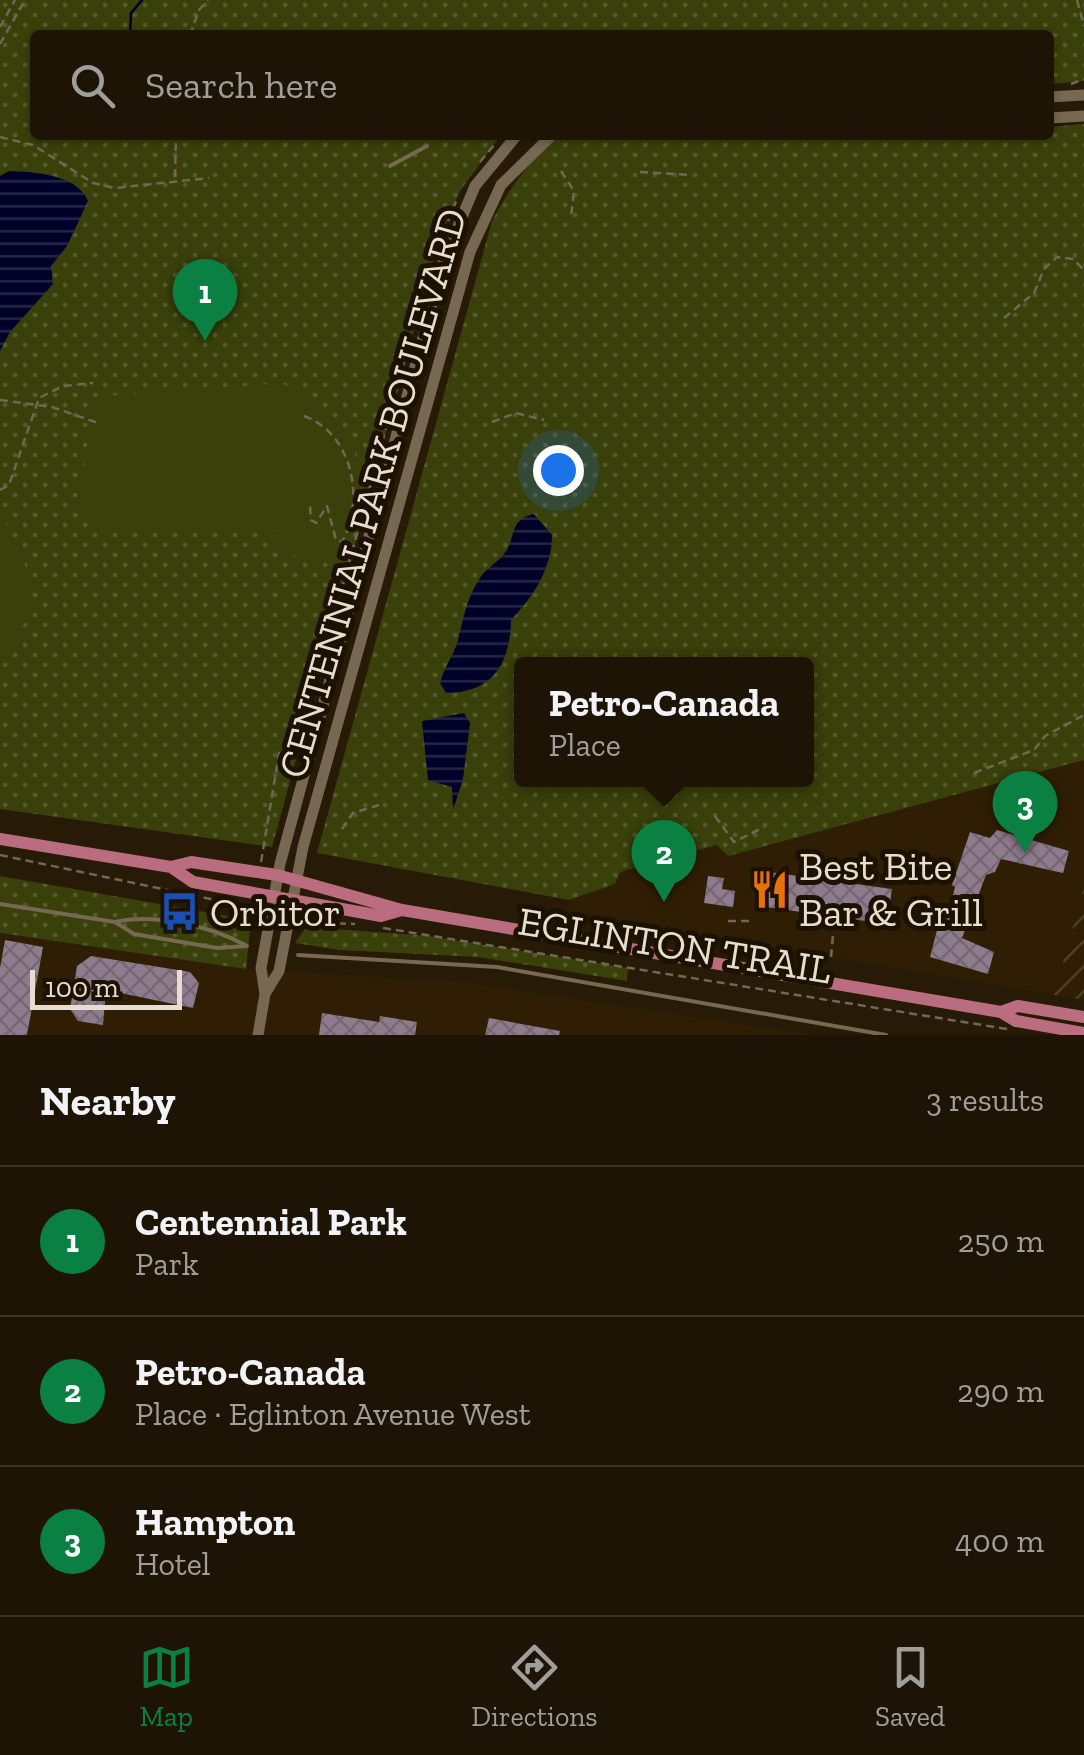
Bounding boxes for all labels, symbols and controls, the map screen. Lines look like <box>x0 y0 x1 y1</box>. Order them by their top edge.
search box <box>30 30 1054 140</box>
icon: search <box>65 58 120 113</box>
text: Search here <box>145 62 337 108</box>
street label: CENTENNIAL PARK BOULEVARD <box>268 203 476 783</box>
pin: 1 <box>172 258 238 341</box>
your location <box>533 445 584 496</box>
popup <box>514 657 814 787</box>
text: Petro-Canada <box>549 680 779 726</box>
text: Place <box>549 726 621 764</box>
pin: 3 <box>992 770 1058 853</box>
pin: 2 <box>632 820 696 902</box>
place label: Best Bite Bar & Grill <box>799 842 983 936</box>
restaurant icon: Best Bite Bar & Grill <box>748 868 790 910</box>
place label: Orbitor <box>210 888 341 936</box>
bus stop icon: Orbitor <box>159 891 201 933</box>
street label: EGLINTON TRAIL <box>515 897 835 993</box>
scale bar <box>30 965 182 1010</box>
text: 100 m <box>45 971 119 1004</box>
text: Nearby <box>40 1075 176 1126</box>
text: 3 results <box>926 1081 1044 1119</box>
text: Centennial Park <box>135 1199 407 1245</box>
text: 1 <box>66 1222 79 1260</box>
text: 250 m <box>958 1222 1044 1260</box>
text: Park <box>135 1245 199 1283</box>
text: Petro-Canada <box>135 1349 366 1395</box>
text: 2 <box>64 1372 81 1410</box>
text: 290 m <box>957 1372 1044 1410</box>
text: Place · Eglinton Avenue West <box>135 1395 531 1433</box>
text: Hampton <box>135 1499 295 1545</box>
text: 3 <box>64 1522 81 1560</box>
text: 400 m <box>955 1522 1044 1560</box>
text: Hotel <box>135 1545 210 1583</box>
tab: Map <box>139 1640 194 1733</box>
tab: Directions <box>471 1640 598 1733</box>
tab: Saved <box>875 1640 945 1733</box>

